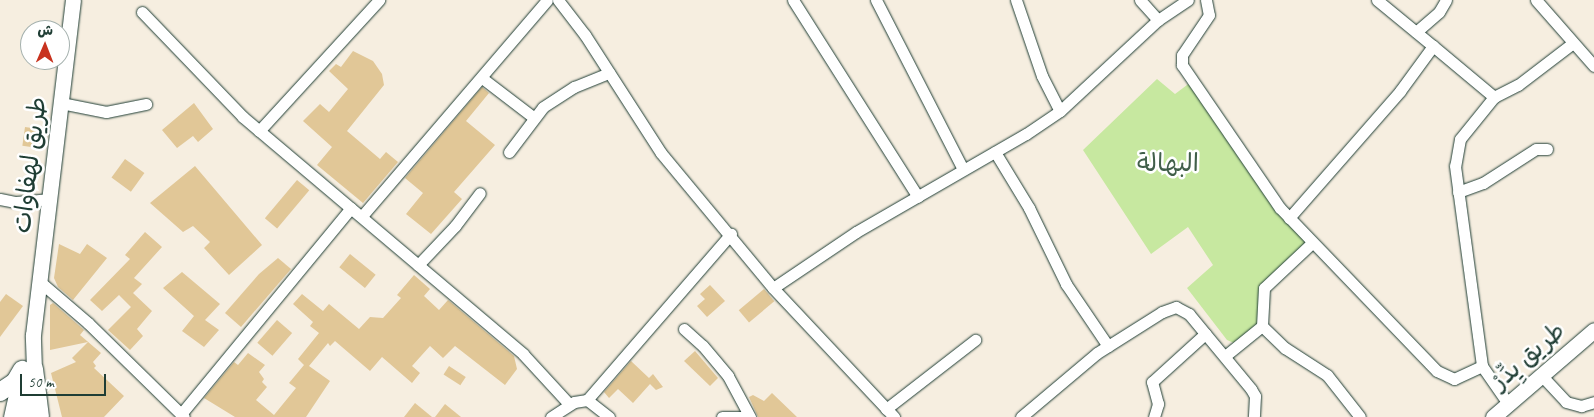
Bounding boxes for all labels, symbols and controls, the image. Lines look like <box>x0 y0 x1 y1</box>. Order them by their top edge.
north arrow <box>20 20 70 70</box>
text: ش <box>37 22 53 39</box>
street label: طريق لهفاوات <box>7 95 53 235</box>
park label: البهالة <box>1137 148 1199 178</box>
street label: طريق يِدِّرْ <box>1485 316 1571 396</box>
scale bar <box>22 364 109 396</box>
text: 50 m <box>28 373 54 392</box>

